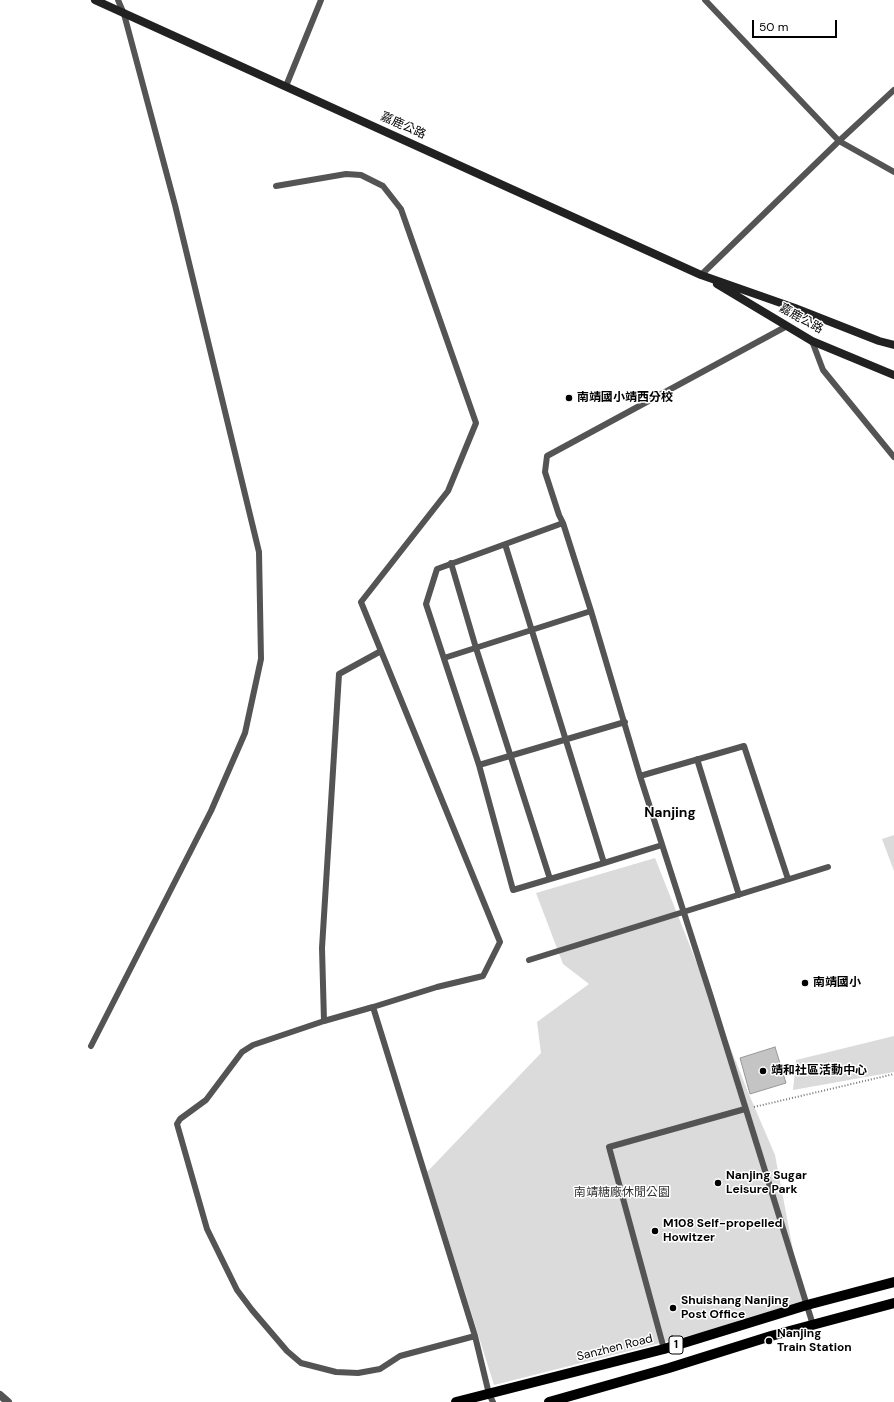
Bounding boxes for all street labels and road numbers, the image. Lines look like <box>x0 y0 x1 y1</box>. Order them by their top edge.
street label: 嘉鹿公路 <box>378 110 428 142</box>
street label: 嘉鹿公路 <box>777 301 825 337</box>
street label: Sanzhen Road <box>576 1332 654 1364</box>
road number: 1 <box>669 1336 683 1354</box>

